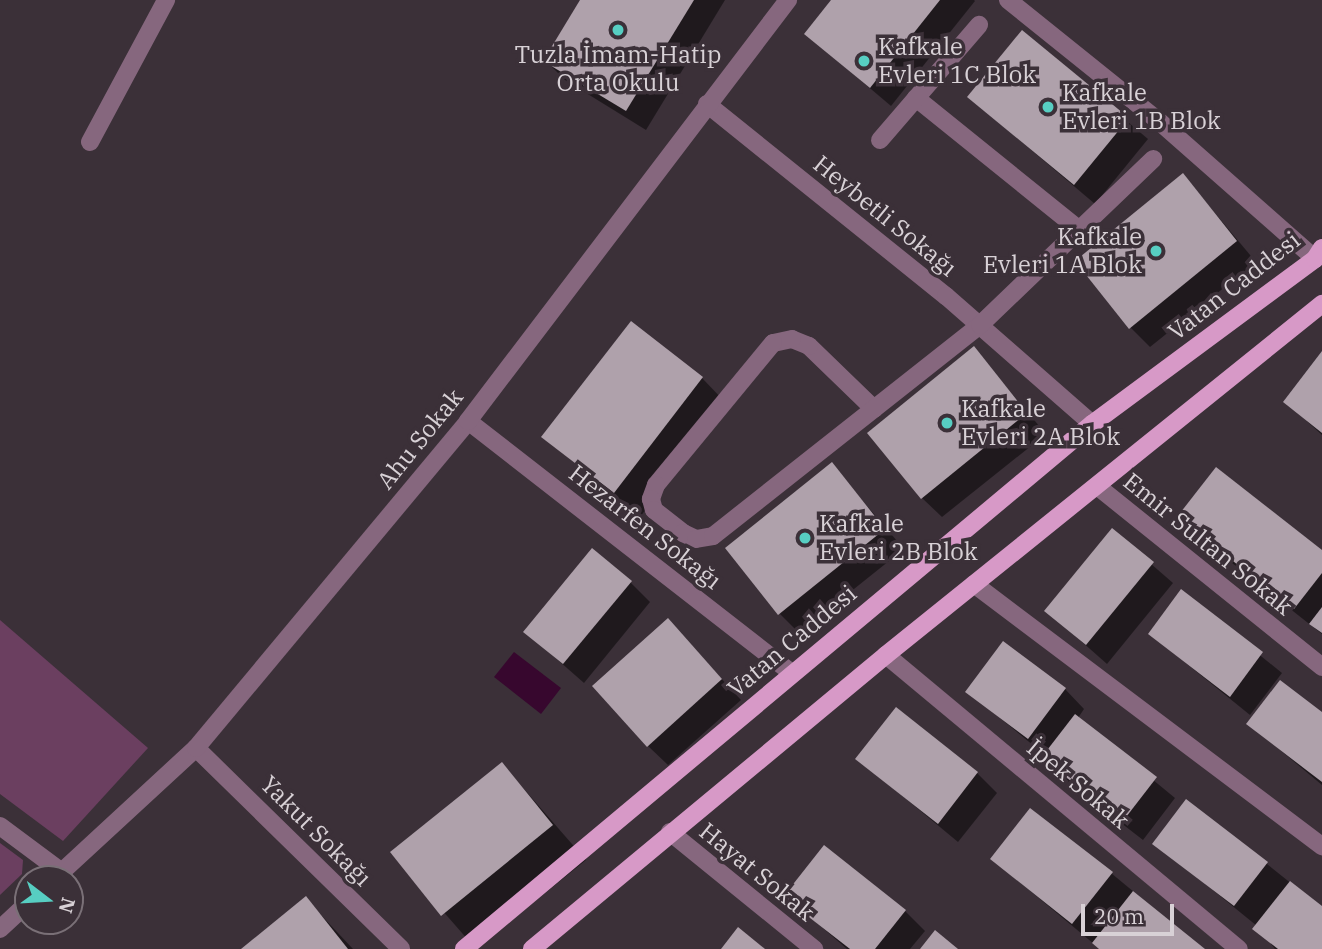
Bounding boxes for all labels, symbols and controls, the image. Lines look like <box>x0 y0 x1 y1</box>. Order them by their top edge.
marker: Tuzla İmam-Hatip Orta Okulu <box>610 22 626 38</box>
place label: Kafkale Evleri 1C Blok <box>878 33 1036 89</box>
place label: Tuzla İmam-Hatip Orta Okulu <box>514 41 722 97</box>
marker: Kafkale Evleri 1C Blok <box>856 53 872 69</box>
place label: Kafkale Evleri 1B Blok <box>1062 79 1221 135</box>
marker: Kafkale Evleri 1B Blok <box>1040 99 1056 115</box>
street label: Heybetli Sokağı <box>808 149 962 283</box>
place label: Kafkale Evleri 1A Blok <box>983 223 1142 279</box>
street label: Vatan Caddesi <box>1162 226 1306 346</box>
marker: Kafkale Evleri 1A Blok <box>1148 243 1164 259</box>
street label: Ahu Sokak <box>371 383 469 495</box>
place label: Kafkale Evleri 2A Blok <box>961 395 1120 451</box>
marker: Kafkale Evleri 2A Blok <box>939 415 955 431</box>
street label: Hezarfen Sokağı <box>563 459 727 595</box>
street label: Emir Sultan Sokak <box>1118 467 1298 621</box>
place label: Kafkale Evleri 2B Blok <box>819 510 978 566</box>
marker: Kafkale Evleri 2B Blok <box>797 530 813 546</box>
street label: Vatan Caddesi <box>722 579 862 703</box>
street label: İpek Sokak <box>1021 733 1135 835</box>
street label: Yakut Sokağı <box>255 770 377 892</box>
street label: Hayat Sokak <box>694 817 820 927</box>
north arrow <box>14 865 84 935</box>
scale bar <box>1084 890 1177 934</box>
text: N <box>53 895 81 916</box>
text: 20 m <box>1094 902 1144 930</box>

